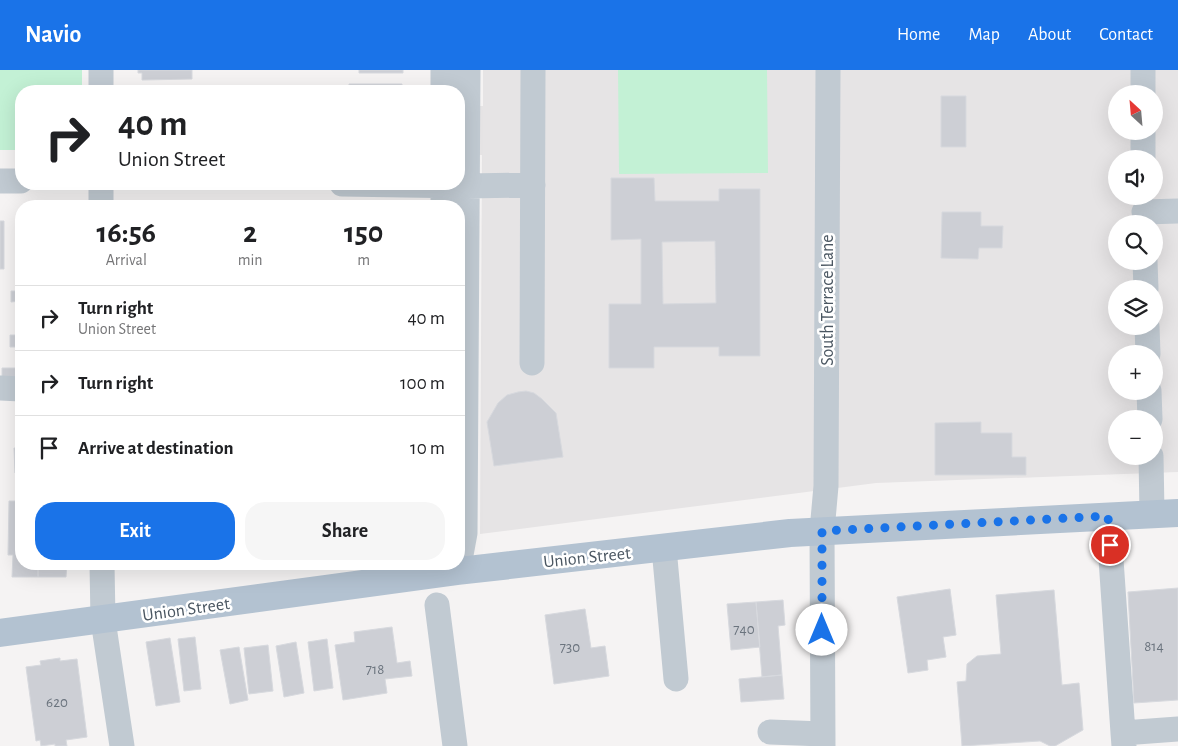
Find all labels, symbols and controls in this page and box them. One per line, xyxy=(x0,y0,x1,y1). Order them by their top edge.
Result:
text: Navio xyxy=(25,23,81,47)
text: Home xyxy=(897,26,940,44)
text: Map xyxy=(968,26,1000,44)
text: About xyxy=(1028,26,1071,44)
text: Contact xyxy=(1099,26,1153,44)
north arrow xyxy=(1108,85,1162,140)
map controls xyxy=(1108,85,1163,465)
icon: right xyxy=(35,105,100,170)
text: 40 m xyxy=(118,107,187,142)
text: Union Street xyxy=(118,148,225,170)
button: sound xyxy=(1108,150,1163,205)
button: search xyxy=(1108,215,1163,270)
text: 16:56 xyxy=(97,218,156,248)
text: 2 xyxy=(243,218,257,248)
text: 150 xyxy=(344,218,383,248)
street label: South Terrace Lane xyxy=(819,234,837,366)
text: Arrival xyxy=(106,252,147,268)
text: min xyxy=(238,252,263,268)
text: m xyxy=(357,252,370,268)
button: layers xyxy=(1108,280,1163,335)
text: Turn right xyxy=(78,299,153,318)
icon: right xyxy=(35,304,63,332)
text: 40 m xyxy=(407,309,445,328)
text: Union Street xyxy=(78,321,156,337)
button: + xyxy=(1108,345,1163,400)
icon: right xyxy=(35,369,63,397)
text: Turn right xyxy=(78,374,153,393)
text: 100 m xyxy=(400,374,445,393)
button: − xyxy=(1108,410,1163,465)
icon: arrive xyxy=(35,434,63,462)
text: Arrive at destination xyxy=(78,439,234,458)
text: 10 m xyxy=(410,439,445,458)
button: Exit xyxy=(35,502,235,560)
button: Share xyxy=(245,502,445,560)
pin xyxy=(1089,524,1131,566)
icon: arrive xyxy=(1096,531,1124,559)
street label: Union Street xyxy=(542,544,632,572)
street label: Union Street xyxy=(141,595,231,625)
position arrow xyxy=(795,603,847,655)
house number: 740 xyxy=(733,622,755,637)
house number: 814 xyxy=(1144,639,1164,654)
house number: 730 xyxy=(560,640,580,655)
house number: 718 xyxy=(366,662,384,677)
house number: 620 xyxy=(46,695,68,710)

